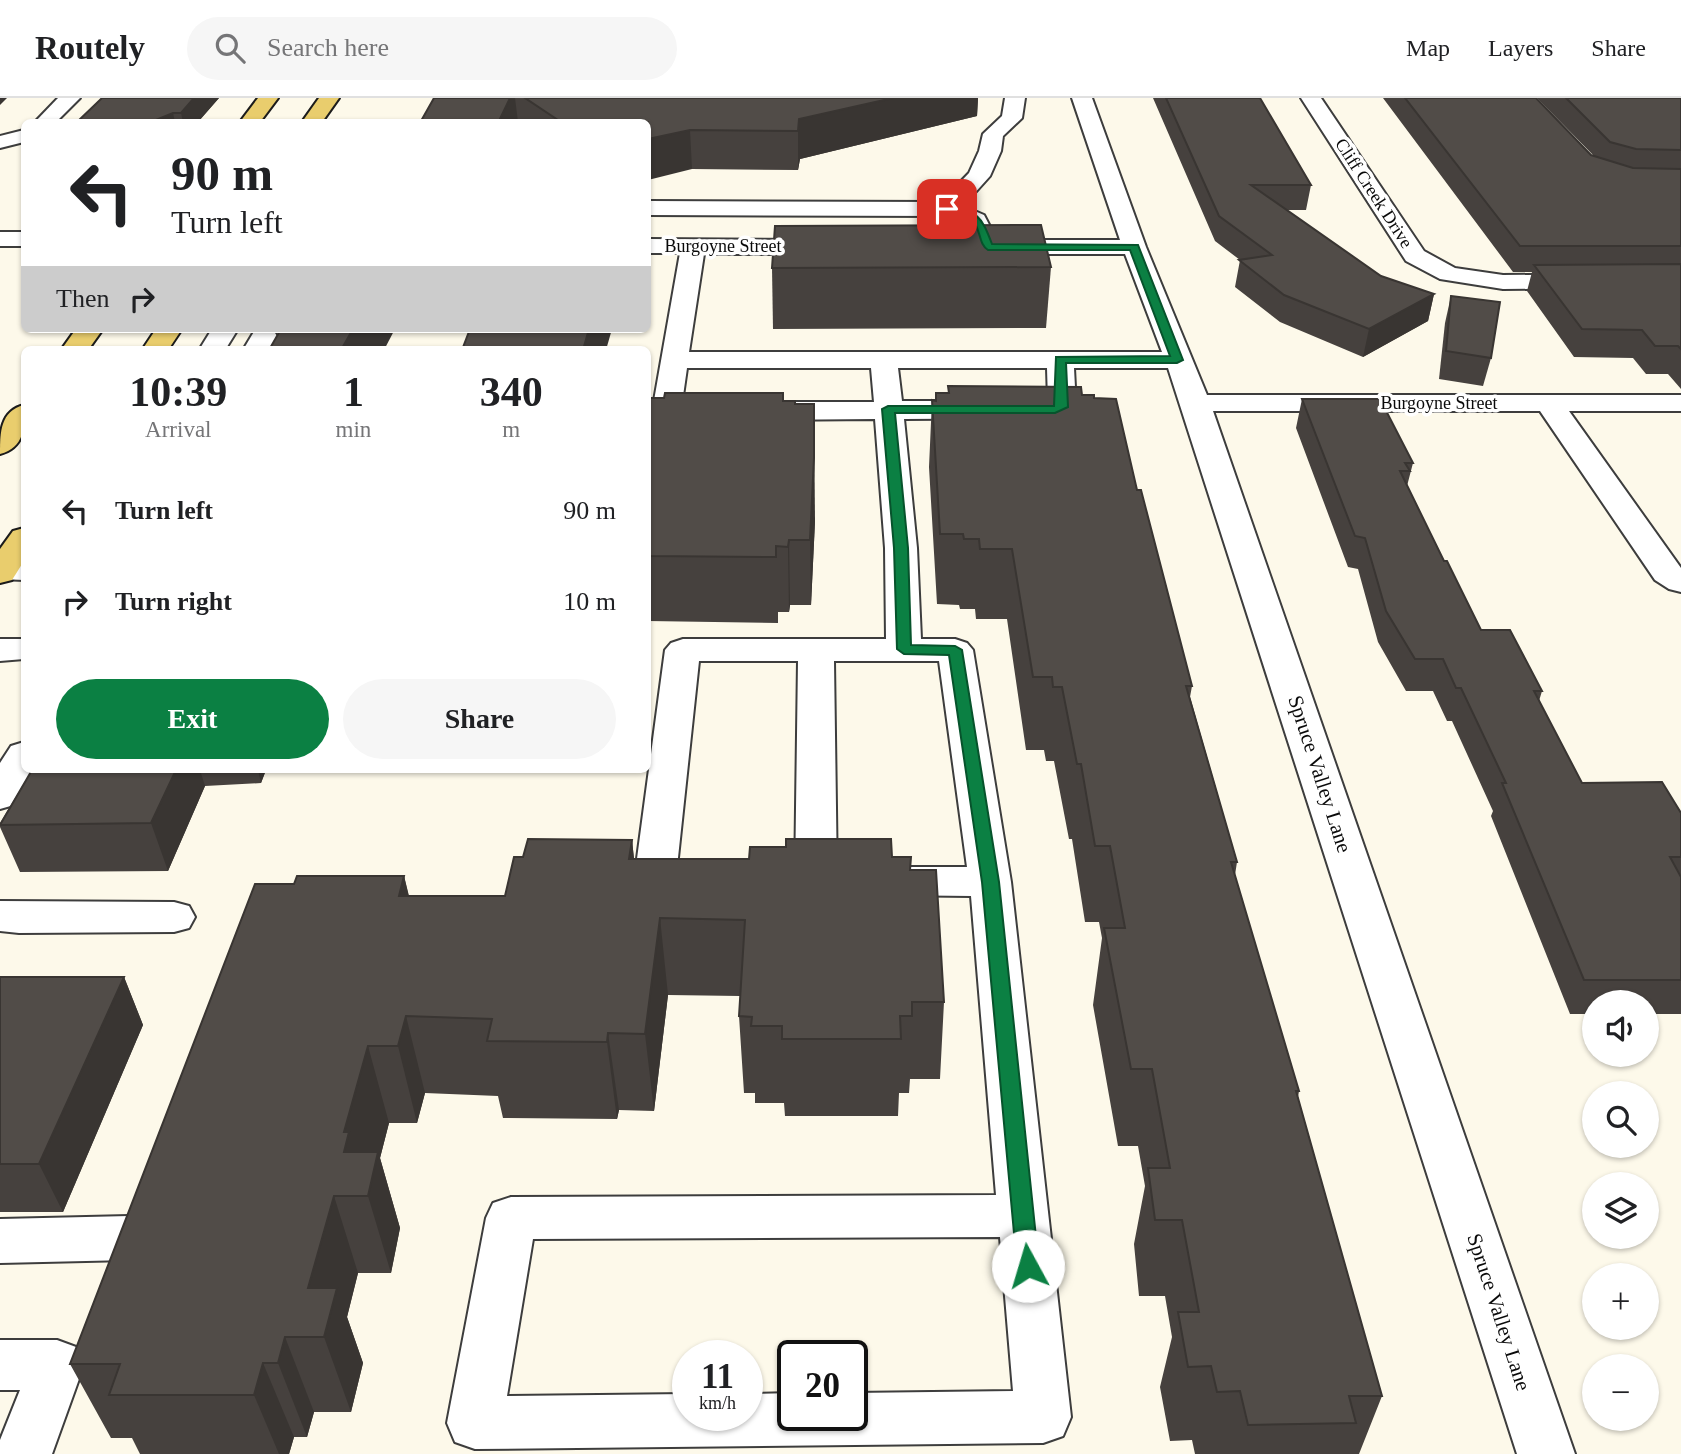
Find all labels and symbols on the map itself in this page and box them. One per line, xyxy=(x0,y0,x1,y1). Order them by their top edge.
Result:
street label: Cliff Creek Drive xyxy=(1331,134,1417,252)
pin xyxy=(917,179,977,239)
street label: Burgoyne Street xyxy=(664,236,782,256)
street label: Burgoyne Street xyxy=(1380,393,1498,413)
street label: Spruce Valley Lane xyxy=(1283,692,1357,856)
position arrow xyxy=(991,1229,1065,1303)
street label: Spruce Valley Lane xyxy=(1462,1230,1536,1394)
speed limit sign: 20 xyxy=(777,1340,868,1431)

